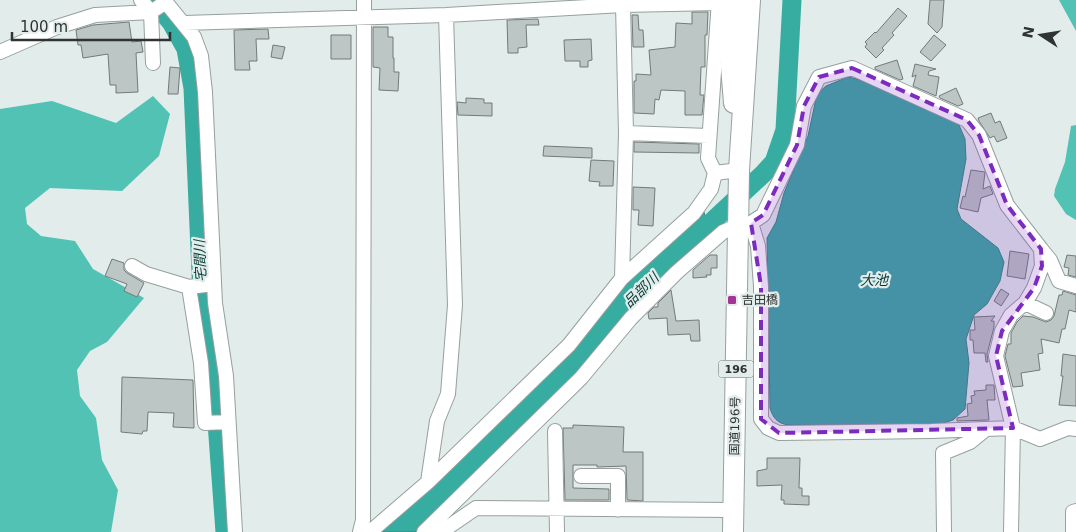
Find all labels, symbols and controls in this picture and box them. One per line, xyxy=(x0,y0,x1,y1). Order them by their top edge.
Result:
scale bar xyxy=(12,10,170,42)
north arrow xyxy=(1016,10,1066,60)
text: 100 m xyxy=(20,18,68,36)
text: N xyxy=(1019,25,1037,40)
water label: 宅間川 xyxy=(191,238,209,282)
water label: 品部川 xyxy=(620,268,663,310)
water label: 大池 xyxy=(860,272,890,288)
place label: 吉田橋 xyxy=(742,293,778,307)
marker: 吉田橋 xyxy=(726,294,738,306)
road number: 196 xyxy=(718,360,754,378)
street label: 国道196号 xyxy=(727,396,743,456)

